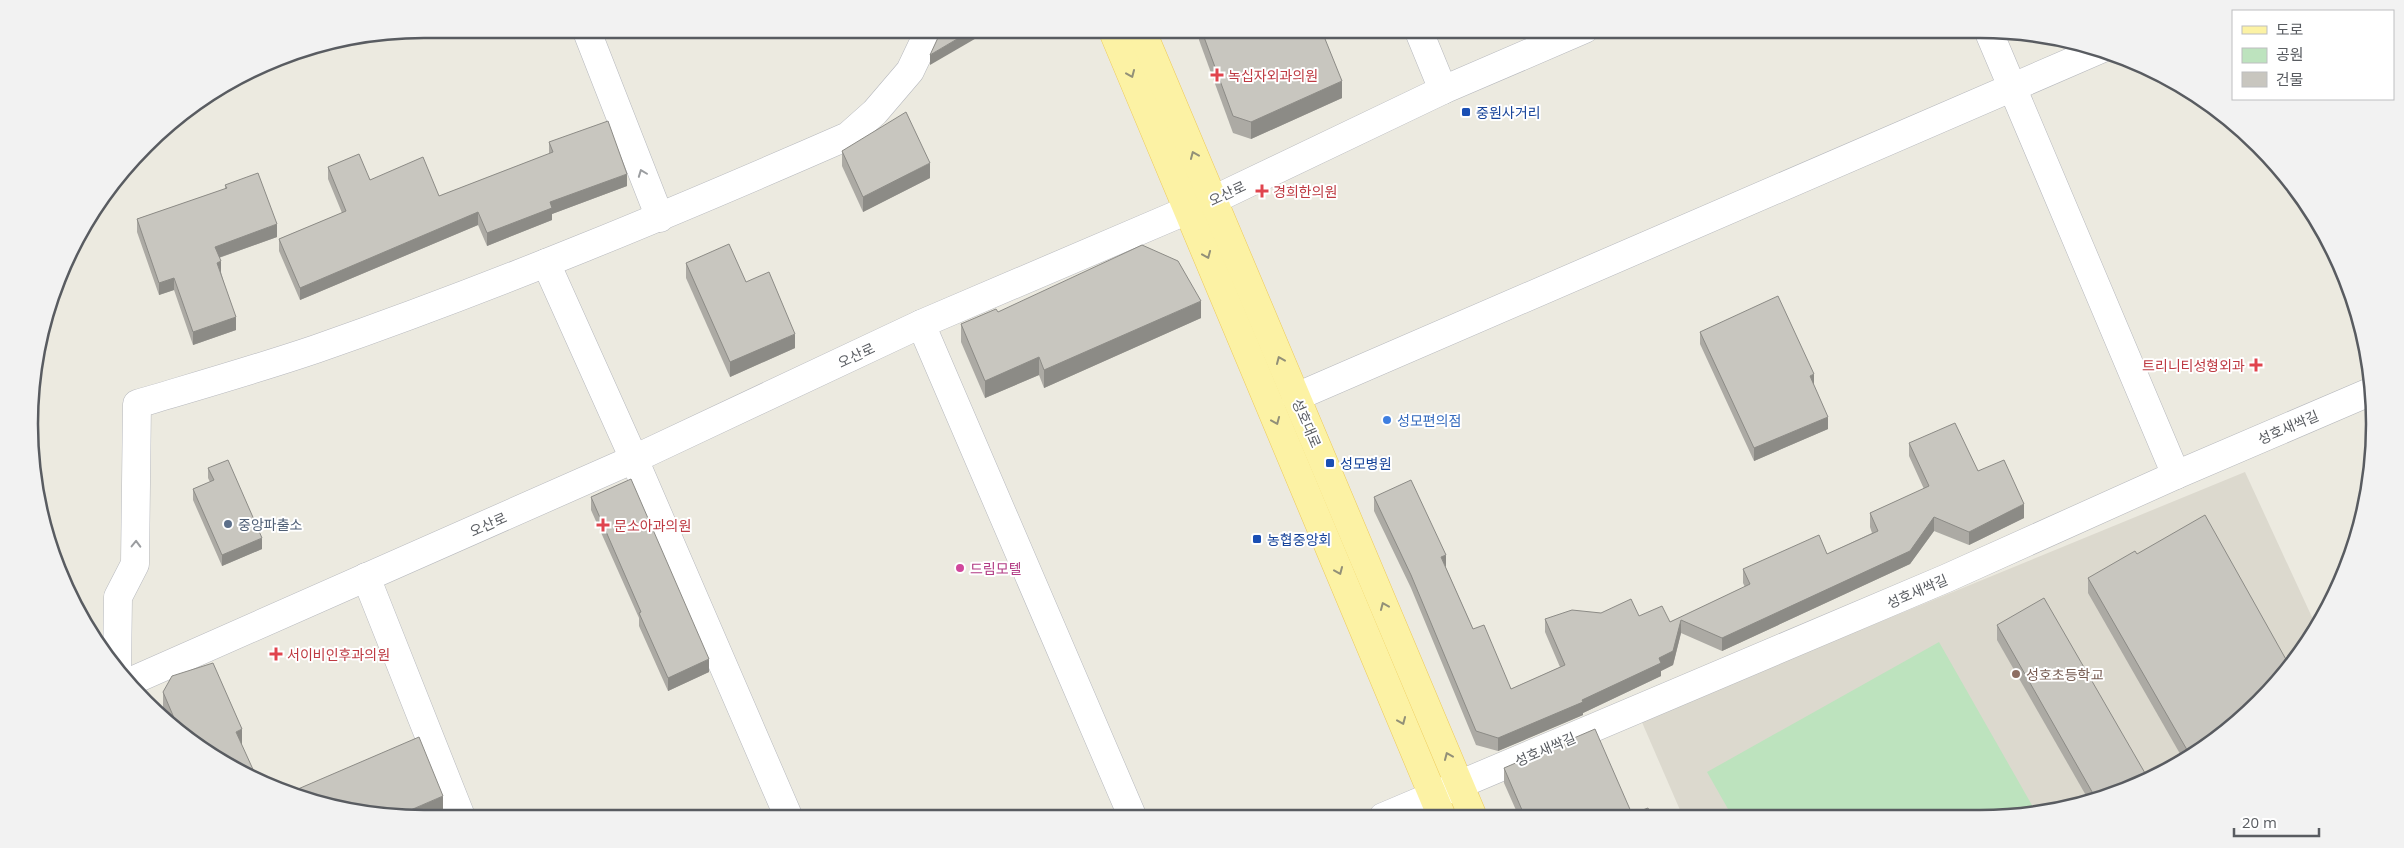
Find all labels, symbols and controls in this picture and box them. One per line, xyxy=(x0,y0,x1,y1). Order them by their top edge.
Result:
legend xyxy=(2232,10,2394,100)
text: 도로 xyxy=(2276,19,2304,39)
text: 공원 xyxy=(2276,44,2304,64)
place label: 녹십자외과의원 xyxy=(1228,66,1318,85)
marker: 녹십자외과의원 xyxy=(1210,68,1224,82)
one-way arrow xyxy=(1125,69,1135,78)
text: 건물 xyxy=(2276,69,2304,89)
place label: 중원사거리 xyxy=(1476,103,1540,122)
marker: 중원사거리 xyxy=(1460,106,1472,118)
one-way arrow xyxy=(1189,151,1200,160)
one-way arrow xyxy=(638,169,648,178)
street label: 오산로 xyxy=(1205,176,1249,210)
place label: 경희한의원 xyxy=(1273,182,1337,201)
marker: 경희한의원 xyxy=(1255,184,1269,198)
one-way arrow xyxy=(1201,250,1211,259)
street label: 오산로 xyxy=(834,338,878,372)
one-way arrow xyxy=(1276,356,1287,365)
place label: 트리니티성형외과 xyxy=(2142,356,2245,375)
marker: 트리니티성형외과 xyxy=(2249,358,2263,372)
street label: 성호대로 xyxy=(1288,396,1326,451)
street label: 성호새싹길 xyxy=(2255,406,2321,448)
place label: 성모편의점 xyxy=(1397,411,1461,430)
marker: 성모편의점 xyxy=(1381,414,1393,426)
one-way arrow xyxy=(1271,417,1281,425)
place label: 성모병원 xyxy=(1340,454,1392,473)
marker: 성모병원 xyxy=(1324,457,1336,469)
street label: 오산로 xyxy=(466,507,510,541)
place label: 중앙파출소 xyxy=(238,515,303,534)
place label: 문소아과의원 xyxy=(614,516,691,535)
marker: 중앙파출소 xyxy=(222,518,234,530)
marker: 문소아과의원 xyxy=(596,518,610,532)
place label: 농협중앙회 xyxy=(1267,530,1331,549)
marker: 농협중앙회 xyxy=(1251,533,1263,545)
one-way arrow xyxy=(131,540,141,548)
place label: 드림모텔 xyxy=(970,559,1022,578)
marker: 드림모텔 xyxy=(954,562,966,574)
one-way arrow xyxy=(1333,566,1344,575)
street label: 성호새싹길 xyxy=(1884,570,1950,612)
one-way arrow xyxy=(1380,602,1391,611)
place label: 서이비인후과의원 xyxy=(287,645,390,664)
marker: 서이비인후과의원 xyxy=(269,647,283,661)
place label: 성호초등학교 xyxy=(2026,665,2103,684)
marker: 성호초등학교 xyxy=(2010,668,2022,680)
one-way arrow xyxy=(1395,716,1406,725)
street label: 성호새싹길 xyxy=(1512,728,1578,770)
one-way arrow xyxy=(1443,752,1454,761)
scale bar xyxy=(2234,806,2319,838)
text: 20 m xyxy=(2242,812,2277,832)

